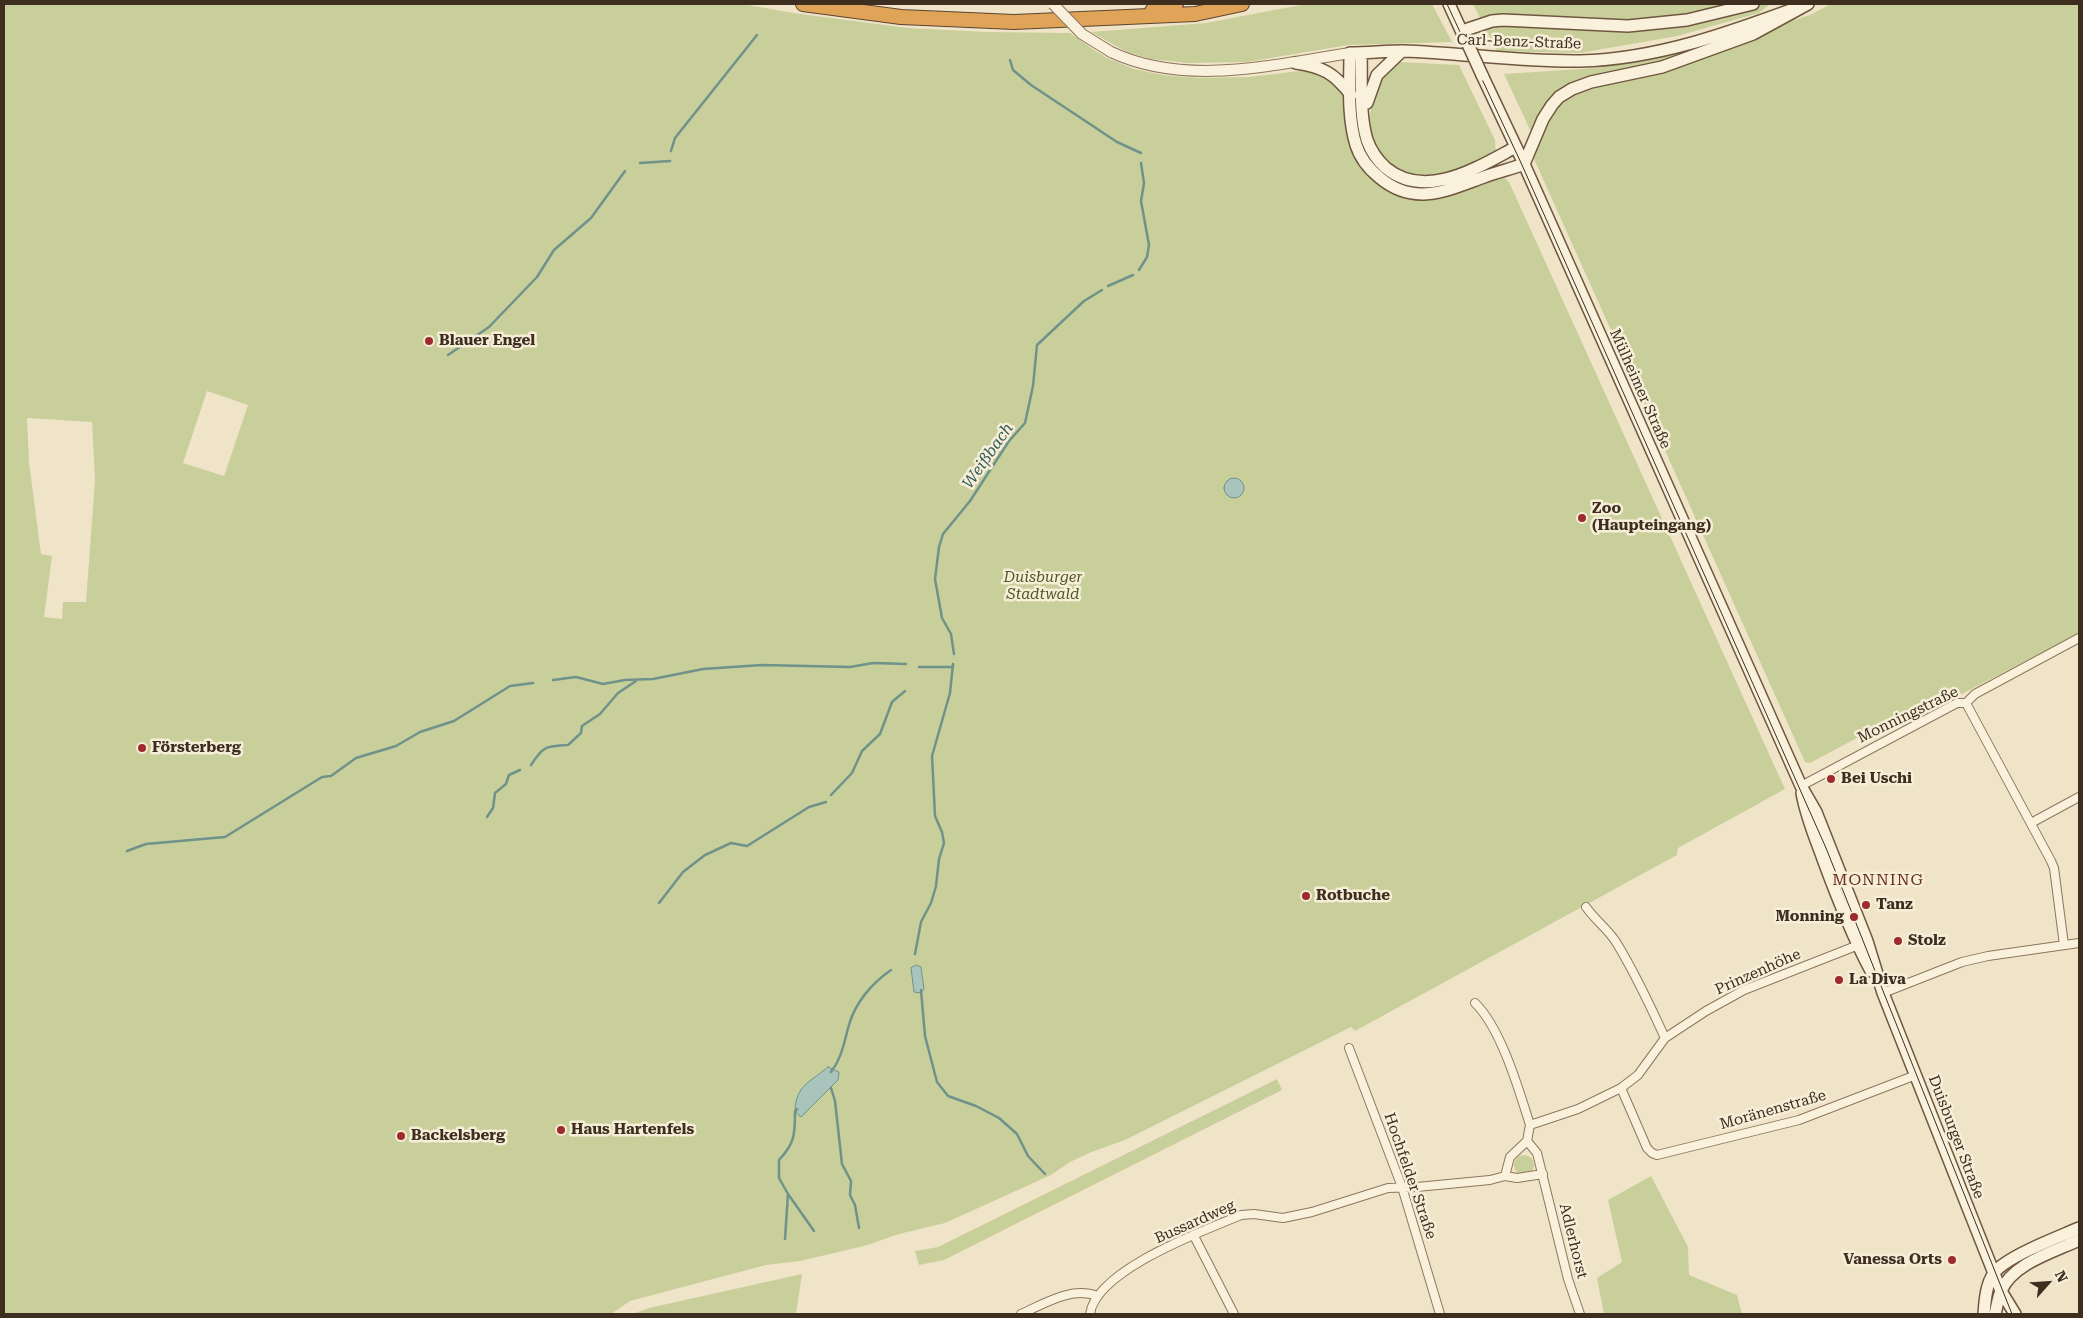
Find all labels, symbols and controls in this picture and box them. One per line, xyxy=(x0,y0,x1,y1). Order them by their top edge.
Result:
street label: Carl-Benz-Straße xyxy=(1456,31,1582,53)
street label: Mülheimer Straße xyxy=(1605,326,1675,452)
place label: Blauer Engel xyxy=(439,332,535,350)
marker: Blauer Engel xyxy=(423,335,435,347)
water label: Weißbach xyxy=(958,420,1018,492)
place label: Zoo (Haupteingang) xyxy=(1592,500,1711,535)
marker: Zoo (Haupteingang) xyxy=(1576,512,1588,524)
park label: Duisburger Stadtwald xyxy=(1003,569,1083,604)
street label: Monningstraße xyxy=(1855,683,1961,747)
place label: Försterberg xyxy=(152,739,241,757)
marker: Försterberg xyxy=(136,742,148,754)
place label: Bei Uschi xyxy=(1841,770,1912,788)
marker: Bei Uschi xyxy=(1825,773,1837,785)
district label: MONNING xyxy=(1831,870,1925,890)
place label: Rotbuche xyxy=(1316,887,1390,905)
marker: Rotbuche xyxy=(1300,890,1312,902)
place label: Tanz xyxy=(1876,896,1913,914)
marker: Tanz xyxy=(1860,899,1872,911)
place label: Monning xyxy=(1776,908,1844,926)
marker: Monning xyxy=(1848,911,1860,923)
place label: Stolz xyxy=(1908,932,1946,950)
marker: Stolz xyxy=(1892,935,1904,947)
street label: Prinzenhöhe xyxy=(1712,945,1804,999)
place label: La Diva xyxy=(1849,971,1906,989)
marker: La Diva xyxy=(1833,974,1845,986)
street label: Duisburger Straße xyxy=(1924,1073,1988,1201)
street label: Moränenstraße xyxy=(1718,1086,1828,1134)
street label: Hochfelder Straße xyxy=(1380,1110,1440,1242)
place label: Haus Hartenfels xyxy=(571,1121,694,1139)
marker: Haus Hartenfels xyxy=(555,1124,567,1136)
place label: Backelsberg xyxy=(411,1127,505,1145)
marker: Backelsberg xyxy=(395,1130,407,1142)
street label: Bussardweg xyxy=(1152,1196,1238,1248)
street label: Adlerhorst xyxy=(1555,1202,1591,1280)
place label: Vanessa Orts xyxy=(1843,1251,1942,1269)
marker: Vanessa Orts xyxy=(1946,1254,1958,1266)
north arrow xyxy=(2023,1258,2073,1308)
text: N xyxy=(2052,1268,2071,1285)

